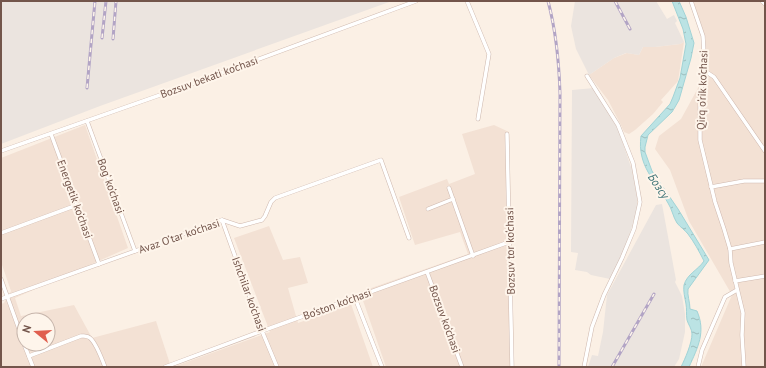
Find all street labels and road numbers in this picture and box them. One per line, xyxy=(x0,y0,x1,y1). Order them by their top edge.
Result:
street label: Qirq o‘rik ko‘chasi xyxy=(694,50,710,130)
street label: Bozsuv bekati ko‘chasi xyxy=(158,53,260,101)
street label: Bog‘ ko‘chasi xyxy=(95,156,127,216)
street label: Energetik ko‘chasi xyxy=(54,158,96,240)
street label: Bozsuv tor ko‘chasi xyxy=(502,207,518,295)
street label: Avaz O‘tar ko‘chasi xyxy=(137,216,221,256)
street label: Ishchilar ko‘chasi xyxy=(229,255,269,333)
street label: Bozsuv ko‘chasi xyxy=(426,283,464,355)
street label: Bo‘ston ko‘chasi xyxy=(301,285,373,323)

